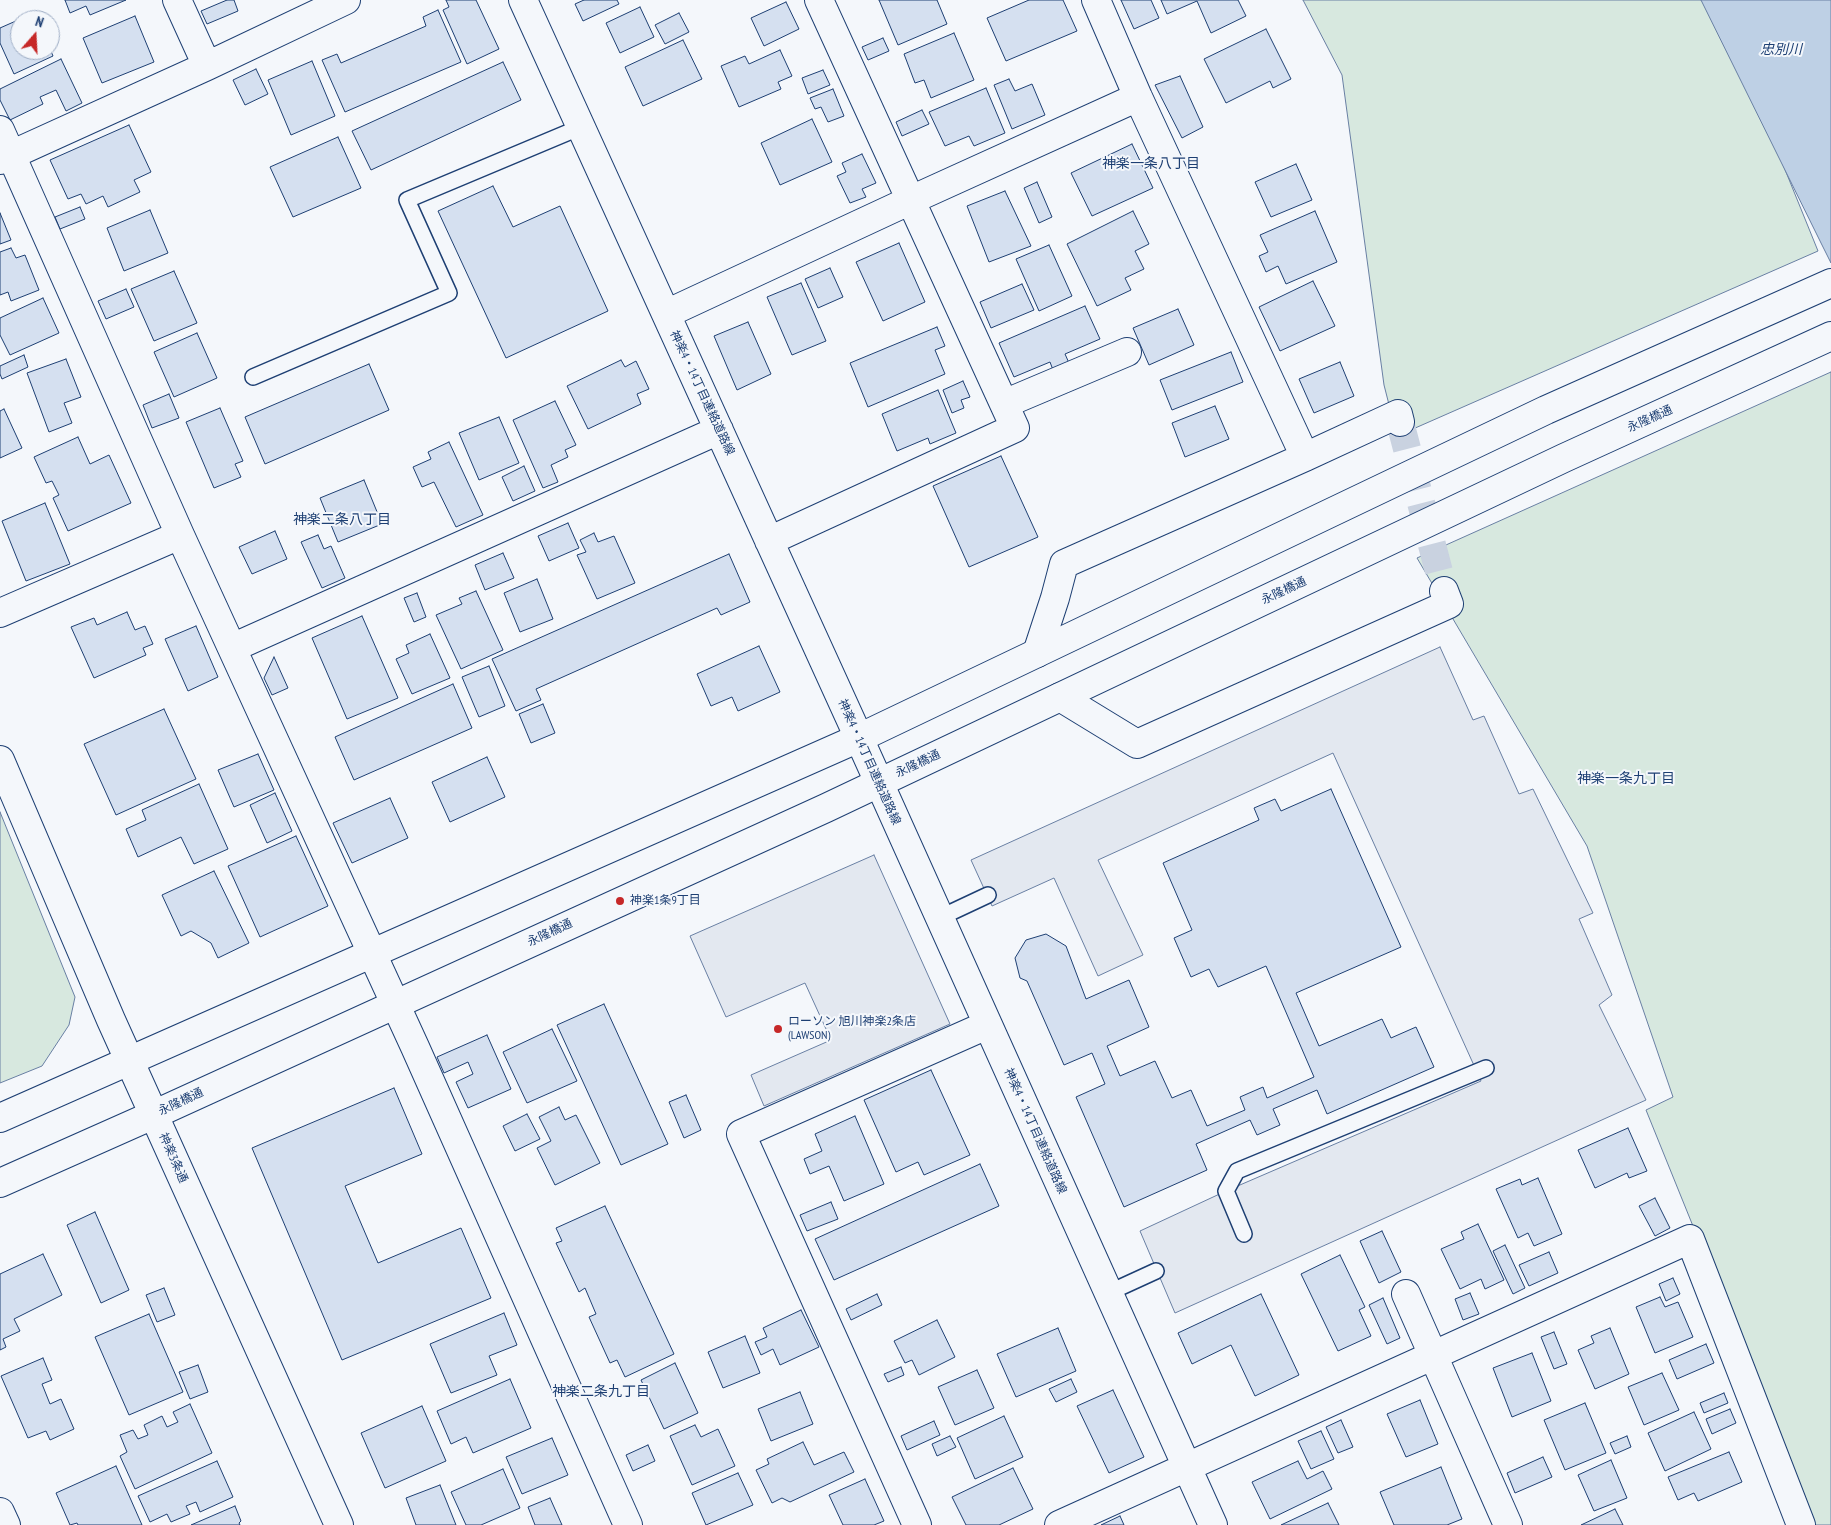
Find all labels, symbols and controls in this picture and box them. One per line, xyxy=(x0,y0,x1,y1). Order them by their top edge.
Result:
north arrow xyxy=(10,10,60,60)
text: N xyxy=(33,12,46,32)
water label: 忠別川 xyxy=(1760,42,1802,58)
district label: 神楽一条八丁目 xyxy=(1102,156,1200,172)
street label: 神楽4・14丁目連絡道路線 xyxy=(667,328,737,458)
street label: 永隆橋通 xyxy=(1625,403,1675,435)
district label: 神楽二条八丁目 xyxy=(293,512,391,528)
street label: 永隆橋通 xyxy=(1259,574,1309,608)
street label: 神楽4・14丁目連絡道路線 xyxy=(835,697,903,827)
street label: 永隆橋通 xyxy=(893,747,943,781)
district label: 神楽一条九丁目 xyxy=(1577,771,1675,787)
place label: 神楽1条9丁目 xyxy=(630,894,701,908)
marker: 神楽1条9丁目 xyxy=(614,895,626,907)
street label: 永隆橋通 xyxy=(525,916,575,950)
place label: ローソン 旭川神楽2条店 (LAWSON) xyxy=(788,1015,916,1043)
marker: ローソン 旭川神楽2条店 (LAWSON) xyxy=(772,1023,784,1035)
street label: 神楽4・14丁目連絡道路線 xyxy=(1001,1066,1069,1196)
street label: 永隆橋通 xyxy=(156,1085,206,1119)
street label: 神楽3条通 xyxy=(156,1131,190,1185)
district label: 神楽二条九丁目 xyxy=(552,1384,650,1400)

